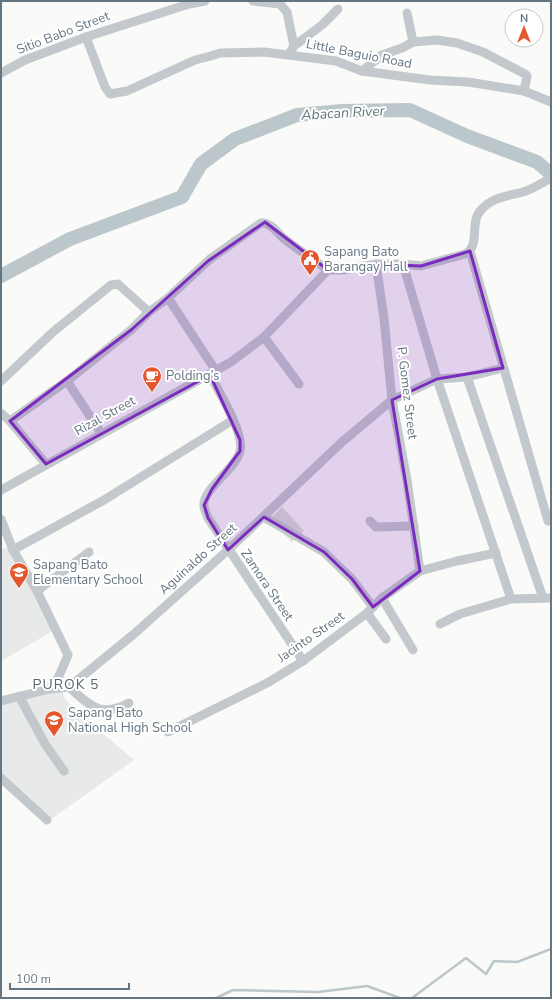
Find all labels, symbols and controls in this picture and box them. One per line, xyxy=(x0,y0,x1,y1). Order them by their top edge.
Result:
street label: Sitio Babo Street xyxy=(14,7,113,59)
north arrow xyxy=(504,8,544,48)
text: N xyxy=(520,11,528,26)
street label: Little Baguio Road xyxy=(305,35,413,73)
water label: Abacan River xyxy=(300,101,386,125)
place label: Sapang Bato Barangay Hall xyxy=(324,243,408,276)
public building icon: Sapang Bato Barangay Hall xyxy=(299,248,321,276)
street label: P. Gomez Street xyxy=(392,346,422,441)
cafe icon: Polding’s xyxy=(141,365,163,393)
place label: Polding’s xyxy=(166,367,219,385)
street label: Rizal Street xyxy=(71,392,139,440)
street label: Aguinaldo Street xyxy=(155,519,241,599)
street label: Zamora Street xyxy=(236,546,298,625)
place label: Sapang Bato Elementary School xyxy=(33,556,143,589)
school or university icon: Sapang Bato Elementary School xyxy=(8,561,30,589)
street label: Jacinto Street xyxy=(273,607,348,667)
district label: PUROK 5 xyxy=(33,675,99,694)
place label: Sapang Bato National High School xyxy=(68,704,192,737)
school or university icon: Sapang Bato National High School xyxy=(43,709,65,737)
scale bar xyxy=(10,965,129,991)
text: 100 m xyxy=(16,971,51,987)

